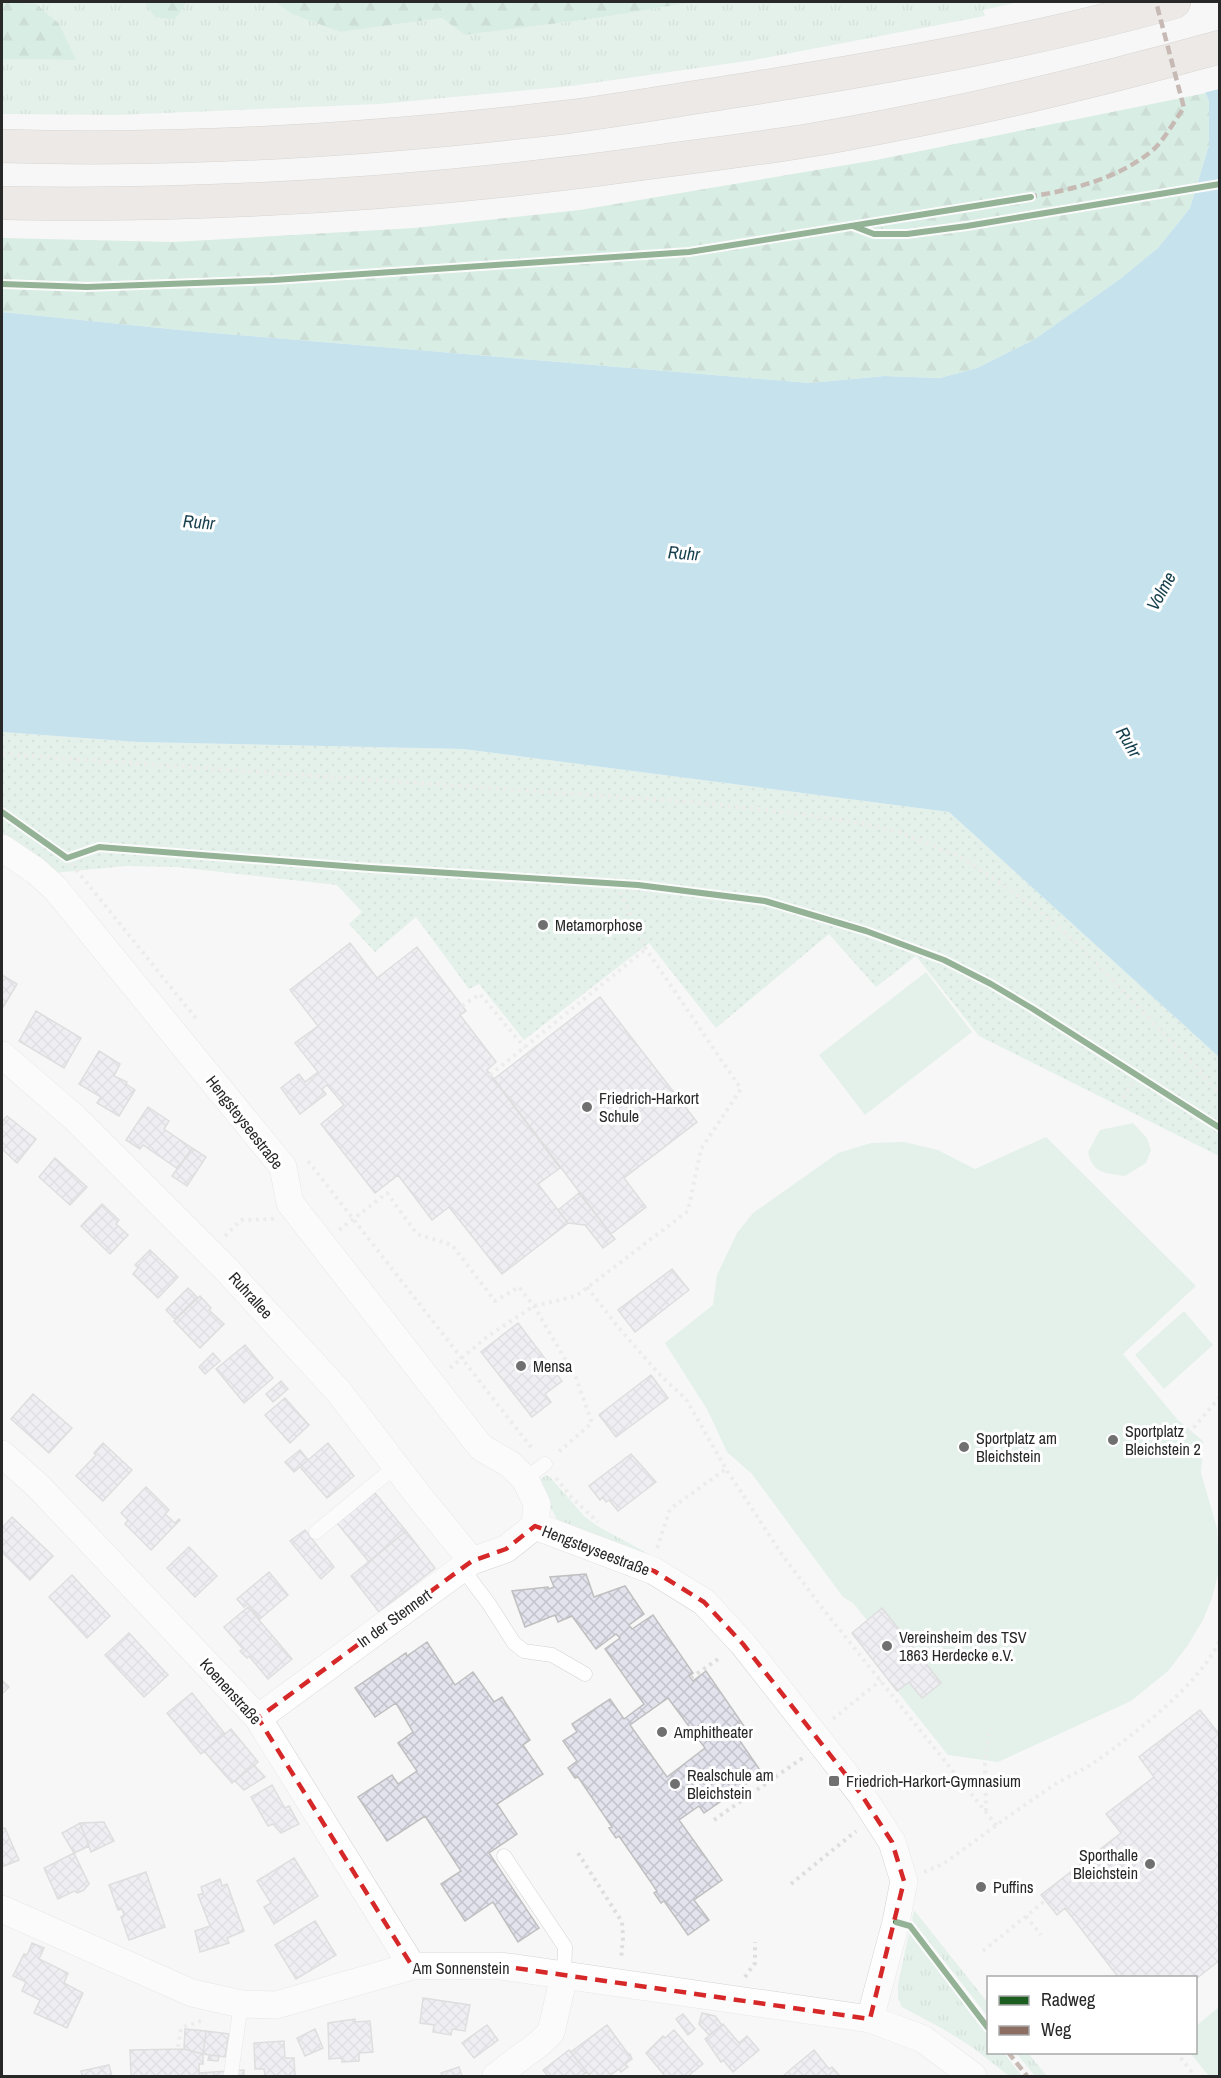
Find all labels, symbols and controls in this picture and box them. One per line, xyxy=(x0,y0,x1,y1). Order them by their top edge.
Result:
water label: Ruhr xyxy=(182,508,217,536)
water label: Ruhr xyxy=(667,539,702,567)
water label: Volme xyxy=(1140,567,1182,615)
water label: Ruhr xyxy=(1110,722,1148,763)
place label: Metamorphose xyxy=(555,914,643,936)
marker: Metamorphose xyxy=(536,918,550,932)
street label: Hengsteyseestraße xyxy=(201,1070,289,1174)
place label: Friedrich-Harkort Schule xyxy=(599,1087,699,1127)
marker: Friedrich-Harkort Schule xyxy=(580,1100,594,1114)
street label: Ruhrallee xyxy=(224,1267,278,1323)
place label: Mensa xyxy=(533,1355,573,1377)
marker: Mensa xyxy=(514,1359,528,1373)
place label: Sportplatz Bleichstein 2 xyxy=(1125,1420,1201,1460)
place label: Sportplatz am Bleichstein xyxy=(976,1427,1057,1467)
marker: Sportplatz Bleichstein 2 xyxy=(1106,1433,1120,1447)
marker: Sportplatz am Bleichstein xyxy=(957,1440,971,1454)
street label: Hengsteyseestraße xyxy=(539,1519,653,1581)
street label: In der Stennert xyxy=(352,1583,436,1652)
place label: Vereinsheim des TSV 1863 Herdecke e.V. xyxy=(899,1626,1027,1666)
marker: Vereinsheim des TSV 1863 Herdecke e.V. xyxy=(880,1639,894,1653)
street label: Koenenstraße xyxy=(195,1653,267,1729)
place label: Amphitheater xyxy=(673,1721,753,1743)
marker: Amphitheater xyxy=(655,1725,669,1739)
place label: Realschule am Bleichstein xyxy=(687,1764,774,1804)
place label: Friedrich-Harkort-Gymnasium xyxy=(846,1770,1021,1792)
marker: Friedrich-Harkort-Gymnasium xyxy=(827,1774,841,1788)
marker: Realschule am Bleichstein xyxy=(668,1777,682,1791)
place label: Sporthalle Bleichstein xyxy=(1073,1844,1138,1884)
marker: Sporthalle Bleichstein xyxy=(1143,1857,1157,1871)
place label: Puffins xyxy=(993,1876,1034,1898)
marker: Puffins xyxy=(974,1880,988,1894)
street label: Am Sonnenstein xyxy=(411,1957,510,1979)
legend xyxy=(987,1976,1197,2054)
text: Radweg xyxy=(1041,1987,1096,2012)
text: Weg xyxy=(1041,2017,1072,2042)

